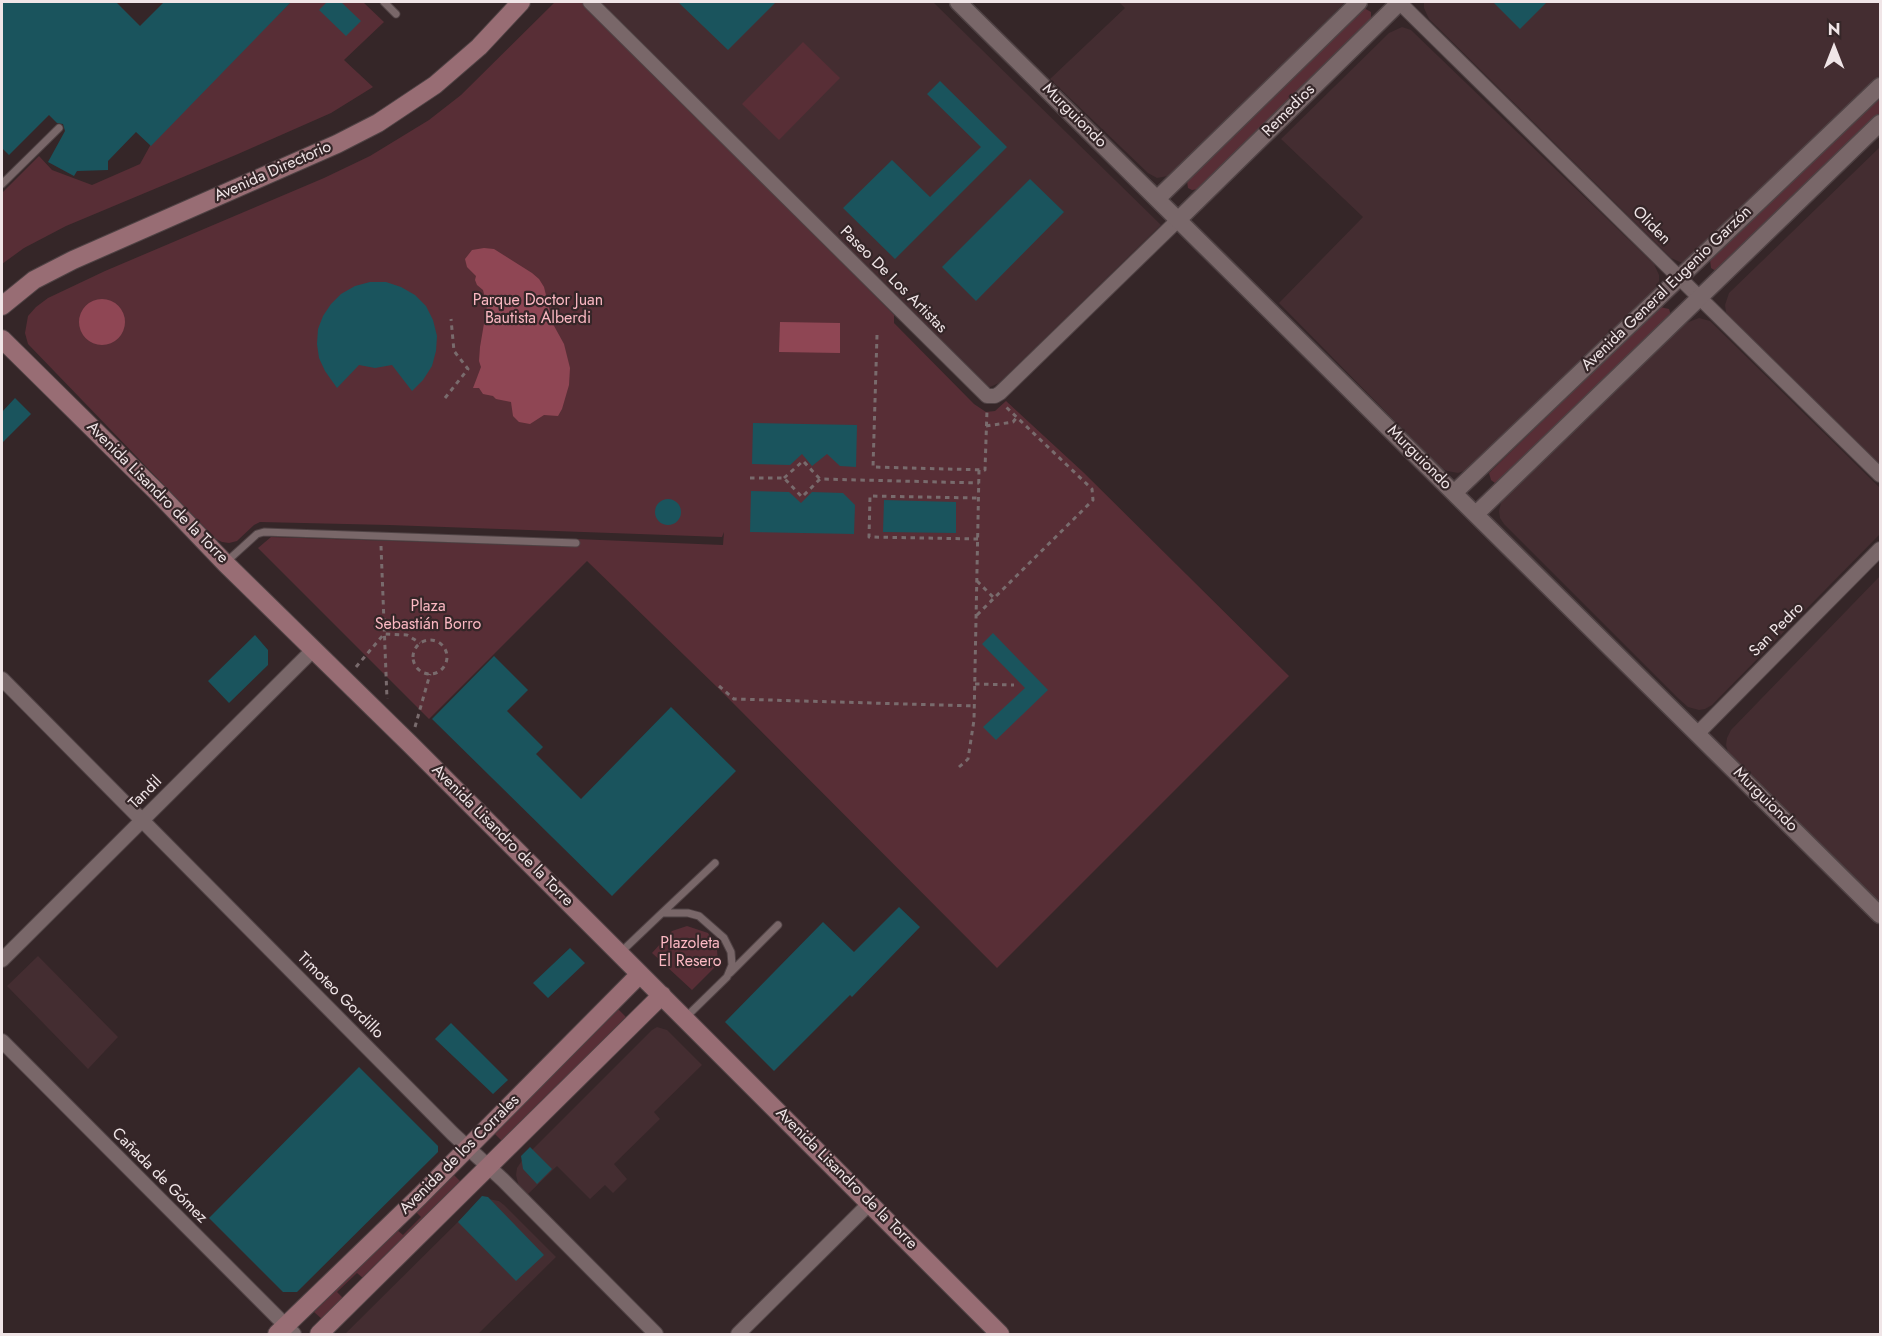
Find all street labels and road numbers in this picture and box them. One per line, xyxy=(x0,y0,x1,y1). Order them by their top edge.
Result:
street label: Murguiondo xyxy=(1038,80,1110,152)
street label: Remedios xyxy=(1259,81,1319,141)
street label: Avenida Directorio xyxy=(211,138,335,206)
street label: Avenida General Eugenio Garzón xyxy=(1578,203,1756,375)
street label: Oliden xyxy=(1628,203,1674,249)
street label: Paseo De Los Artistas xyxy=(835,222,951,338)
street label: Avenida Lisandro de la Torre xyxy=(82,418,232,568)
street label: Murguiondo xyxy=(1383,422,1455,494)
street label: San Pedro xyxy=(1746,599,1808,661)
street label: Avenida Lisandro de la Torre xyxy=(427,761,577,911)
street label: Murguiondo xyxy=(1729,764,1801,836)
street label: Tandil xyxy=(125,772,167,814)
street label: Timoteo Gordillo xyxy=(293,949,387,1043)
street label: Avenida de los Corrales xyxy=(396,1091,524,1219)
street label: Avenida Lisandro de la Torre xyxy=(771,1104,921,1254)
street label: Cañada de Gómez xyxy=(107,1124,211,1228)

